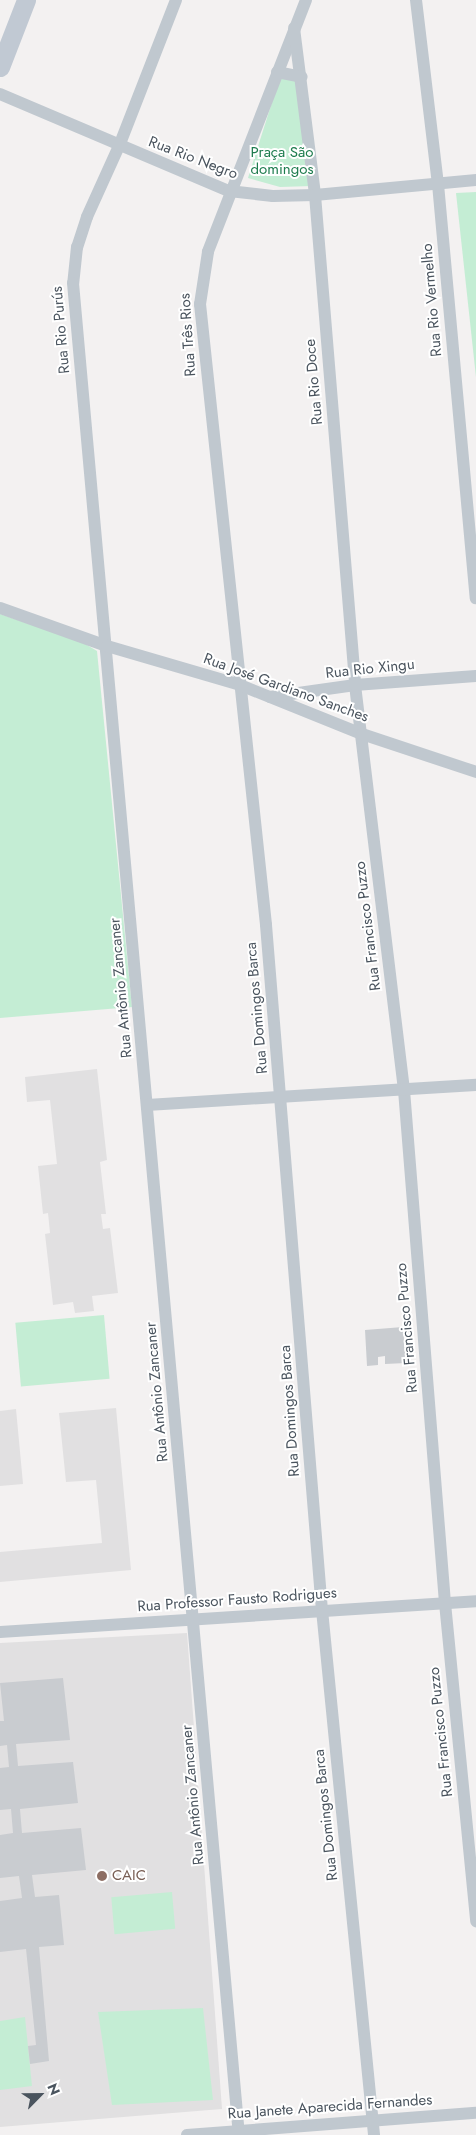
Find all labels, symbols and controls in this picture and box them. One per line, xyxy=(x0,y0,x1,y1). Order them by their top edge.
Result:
street label: Rua Rio Negro xyxy=(146,133,240,183)
park label: Praça São domingos xyxy=(251,143,313,178)
street label: Rua Rio Vermelho xyxy=(418,243,446,357)
street label: Rua Rio Purús xyxy=(48,285,74,375)
street label: Rua Três Rios xyxy=(176,293,200,377)
street label: Rua Rio Doce xyxy=(301,338,327,426)
street label: Rua José Gardiano Sanches xyxy=(201,650,371,726)
street label: Rua Rio Xingu xyxy=(325,655,415,683)
street label: Rua Francisco Puzzo xyxy=(351,860,385,992)
street label: Rua Antônio Zancaner xyxy=(106,917,136,1059)
street label: Rua Domingos Barca xyxy=(242,941,272,1075)
street label: Rua Francisco Puzzo xyxy=(392,1262,422,1394)
street label: Rua Antônio Zancaner xyxy=(142,1321,172,1463)
street label: Rua Domingos Barca xyxy=(276,1345,304,1477)
street label: Rua Professor Fausto Rodrigues xyxy=(137,1584,337,1616)
street label: Rua Francisco Puzzo xyxy=(425,1666,457,1798)
street label: Rua Antônio Zancaner xyxy=(178,1724,208,1866)
street label: Rua Domingos Barca xyxy=(310,1748,342,1882)
place label: CAIC xyxy=(112,1867,146,1885)
marker: CAIC xyxy=(96,1870,108,1882)
north arrow xyxy=(15,2070,65,2120)
text: N xyxy=(42,2080,65,2098)
street label: Rua Janete Aparecida Fernandes xyxy=(227,2091,433,2123)

